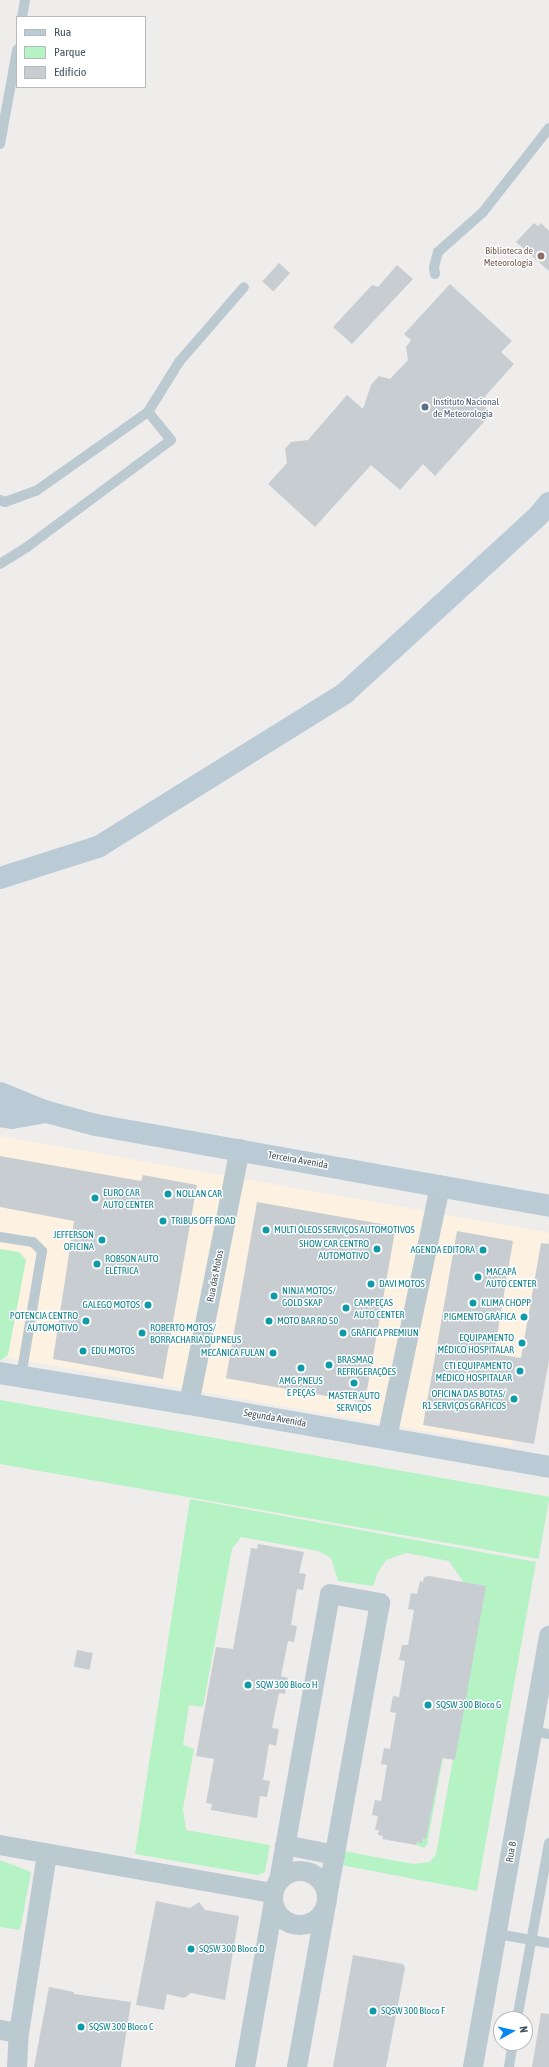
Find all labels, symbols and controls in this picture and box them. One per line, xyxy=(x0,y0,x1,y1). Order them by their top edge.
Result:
legend xyxy=(16,16,146,88)
text: Rua xyxy=(54,25,71,39)
text: Parque xyxy=(54,45,86,59)
text: Edifício xyxy=(54,65,86,79)
place label: Biblioteca de Meteorologia xyxy=(484,244,533,268)
marker: Biblioteca de Meteorologia xyxy=(536,251,546,261)
place label: Instituto Nacional de Meteorologia xyxy=(433,395,499,418)
marker: Instituto Nacional de Meteorologia xyxy=(420,402,430,412)
street label: Terceira Avenida xyxy=(267,1149,329,1171)
place label: EURO CAR AUTO CENTER xyxy=(103,1186,154,1210)
place label: NOLLAN CAR xyxy=(176,1188,222,1200)
marker: NOLLAN CAR xyxy=(163,1189,173,1199)
marker: EURO CAR AUTO CENTER xyxy=(90,1193,100,1203)
place label: TRIBUS OFF ROAD xyxy=(171,1215,236,1227)
marker: TRIBUS OFF ROAD xyxy=(158,1216,168,1226)
place label: MULTI ÓLEOS SERVIÇOS AUTOMOTIVOS xyxy=(274,1224,415,1236)
marker: MULTI ÓLEOS SERVIÇOS AUTOMOTIVOS xyxy=(261,1225,271,1235)
place label: JEFFERSON OFICINA xyxy=(53,1228,94,1252)
marker: JEFFERSON OFICINA xyxy=(97,1235,107,1245)
place label: SHOW CAR CENTRO AUTOMOTIVO xyxy=(299,1237,369,1260)
marker: SHOW CAR CENTRO AUTOMOTIVO xyxy=(372,1244,382,1254)
place label: AGENDA EDITORA xyxy=(410,1244,475,1256)
marker: AGENDA EDITORA xyxy=(478,1245,488,1255)
street label: Rua das Motos xyxy=(204,1249,226,1303)
place label: ROBSON AUTO ELÉTRICA xyxy=(105,1252,159,1276)
marker: ROBSON AUTO ELÉTRICA xyxy=(92,1259,102,1269)
place label: MACAPÁ AUTO CENTER xyxy=(486,1265,537,1288)
marker: MACAPÁ AUTO CENTER xyxy=(473,1272,483,1282)
place label: DAVI MOTOS xyxy=(379,1278,425,1290)
marker: DAVI MOTOS xyxy=(366,1279,376,1289)
place label: NINJA MOTOS/ GOLD SKAP xyxy=(282,1284,336,1308)
marker: NINJA MOTOS/ GOLD SKAP xyxy=(269,1291,279,1301)
place label: CAMPEÇAS AUTO CENTER xyxy=(354,1296,405,1320)
place label: KLIMA CHOPP xyxy=(481,1297,531,1309)
marker: KLIMA CHOPP xyxy=(468,1298,478,1308)
place label: GALEGO MOTOS xyxy=(83,1299,140,1311)
marker: GALEGO MOTOS xyxy=(143,1300,153,1310)
marker: CAMPEÇAS AUTO CENTER xyxy=(341,1303,351,1313)
place label: POTENCIA CENTRO AUTOMOTIVO xyxy=(10,1309,78,1332)
place label: PIGMENTO GRÁFICA xyxy=(444,1311,516,1323)
marker: PIGMENTO GRÁFICA xyxy=(519,1312,529,1322)
place label: MOTO BAR RD 50 xyxy=(277,1315,338,1327)
marker: POTENCIA CENTRO AUTOMOTIVO xyxy=(81,1316,91,1326)
marker: MOTO BAR RD 50 xyxy=(264,1316,274,1326)
place label: ROBERTO MOTOS/ BORRACHARIA DUPNEUS xyxy=(150,1321,241,1344)
place label: GRÁFICA PREMIUN xyxy=(351,1327,419,1339)
marker: ROBERTO MOTOS/ BORRACHARIA DUPNEUS xyxy=(137,1328,147,1338)
marker: GRÁFICA PREMIUN xyxy=(338,1328,348,1338)
place label: EQUIPAMENTO MÉDICO HOSPITALAR xyxy=(437,1331,514,1354)
marker: EQUIPAMENTO MÉDICO HOSPITALAR xyxy=(517,1338,527,1348)
place label: EDU MOTOS xyxy=(91,1345,135,1357)
marker: EDU MOTOS xyxy=(78,1346,88,1356)
place label: MECÂNICA FULAN xyxy=(201,1347,265,1359)
marker: MECÂNICA FULAN xyxy=(268,1348,278,1358)
place label: BRASMAQ REFRIGERAÇÕES xyxy=(337,1353,396,1376)
place label: CTI EQUIPAMENTO MÉDICO HOSPITALAR xyxy=(435,1359,512,1382)
marker: BRASMAQ REFRIGERAÇÕES xyxy=(324,1360,334,1370)
marker: AMG PNEUS E PEÇAS xyxy=(296,1363,306,1373)
marker: CTI EQUIPAMENTO MÉDICO HOSPITALAR xyxy=(515,1366,525,1376)
place label: AMG PNEUS E PEÇAS xyxy=(279,1374,323,1398)
marker: MASTER AUTO SERVIÇOS xyxy=(349,1378,359,1388)
place label: OFICINA DAS BOTAS/ R1 SERVIÇOS GRÁFICOS xyxy=(422,1387,506,1410)
place label: MASTER AUTO SERVIÇOS xyxy=(328,1389,380,1412)
marker: OFICINA DAS BOTAS/ R1 SERVIÇOS GRÁFICOS xyxy=(509,1394,519,1404)
street label: Segunda Avenida xyxy=(243,1407,307,1429)
place label: SQW 300 Bloco H xyxy=(256,1679,318,1691)
marker: SQW 300 Bloco H xyxy=(243,1680,253,1690)
place label: SQSW 300 Bloco G xyxy=(436,1699,501,1711)
marker: SQSW 300 Bloco G xyxy=(423,1700,433,1710)
street label: Rua B xyxy=(503,1841,519,1863)
place label: SQSW 300 Bloco D xyxy=(199,1943,265,1955)
marker: SQSW 300 Bloco D xyxy=(186,1944,196,1954)
place label: SQSW 300 Bloco F xyxy=(381,2005,445,2017)
marker: SQSW 300 Bloco F xyxy=(368,2006,378,2016)
north arrow xyxy=(493,2011,533,2051)
place label: SQSW 300 Bloco C xyxy=(89,2021,154,2033)
marker: SQSW 300 Bloco C xyxy=(76,2022,86,2032)
text: N xyxy=(517,2025,530,2034)

